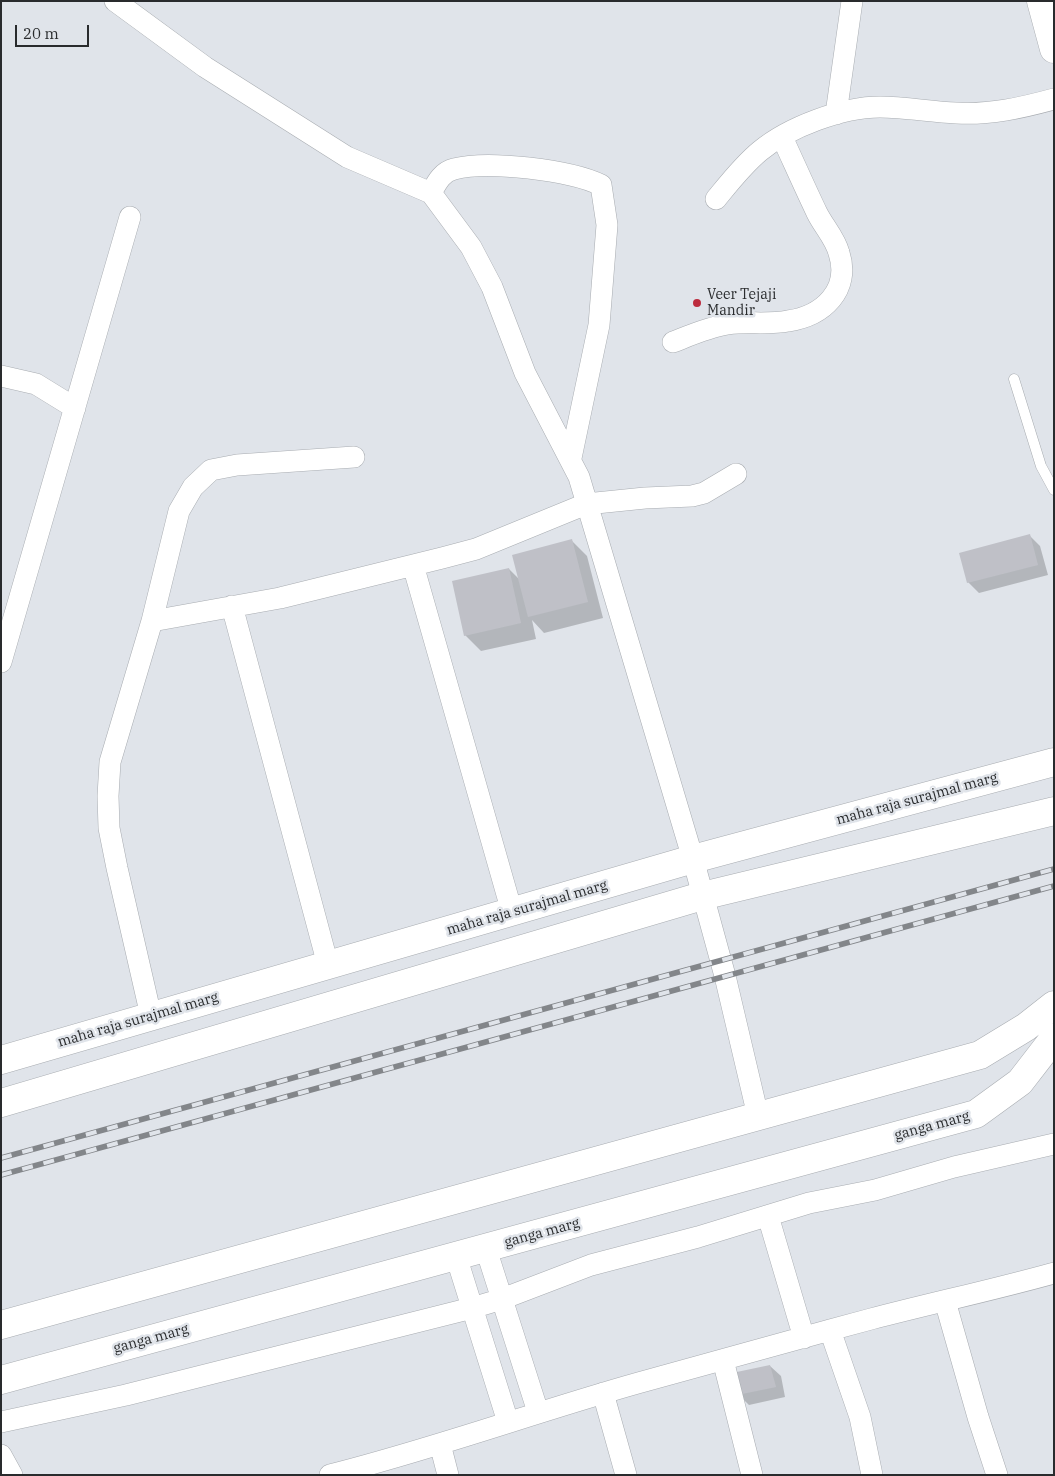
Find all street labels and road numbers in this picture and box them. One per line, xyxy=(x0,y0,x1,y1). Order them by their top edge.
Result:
street label: maha raja surajmal marg xyxy=(834,769,1000,829)
street label: maha raja surajmal marg xyxy=(445,877,609,939)
street label: maha raja surajmal marg xyxy=(56,989,220,1051)
street label: ganga marg xyxy=(892,1108,972,1144)
street label: ganga marg xyxy=(502,1215,582,1251)
street label: ganga marg xyxy=(111,1321,191,1357)

